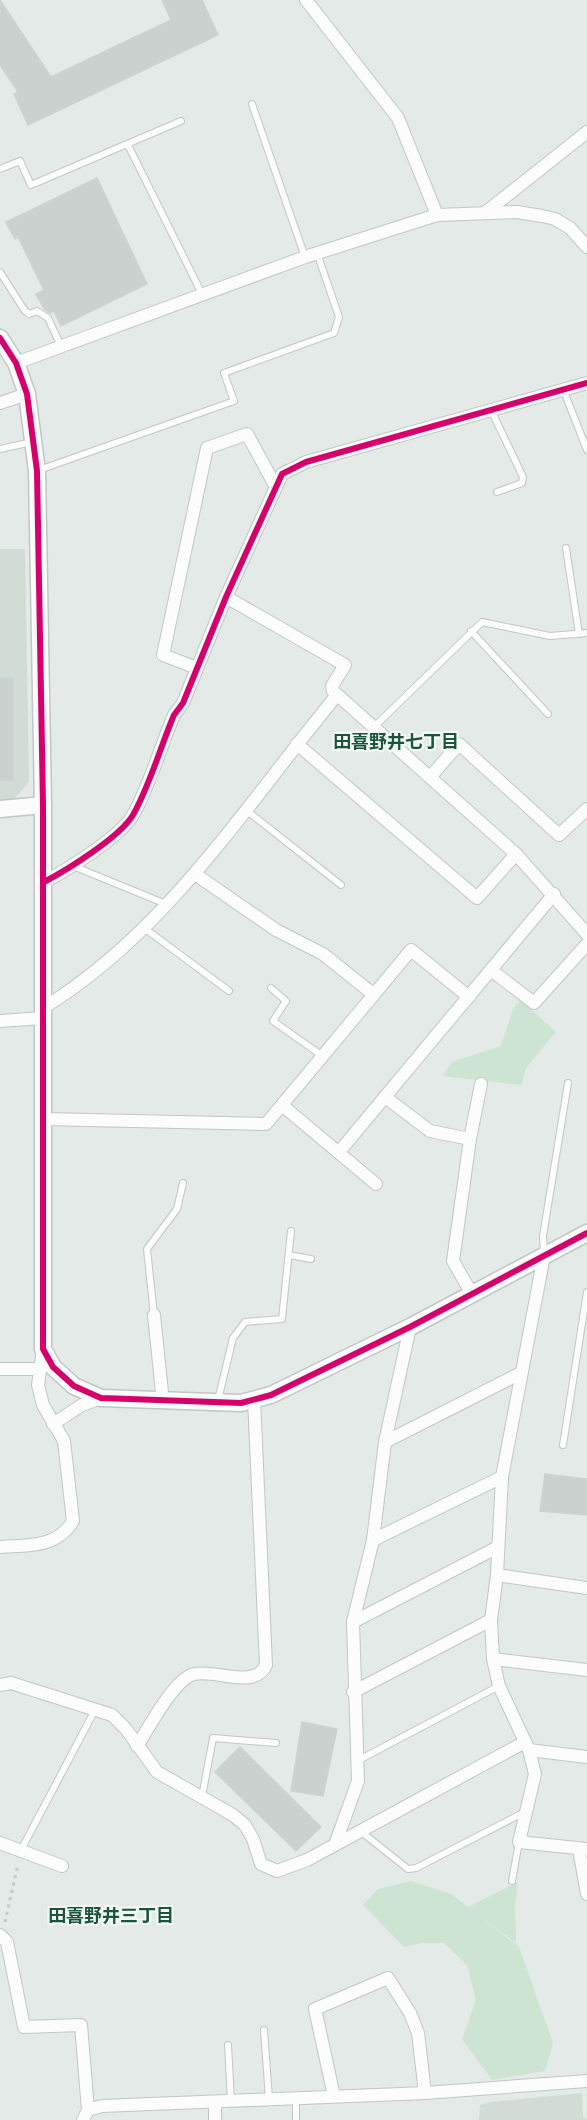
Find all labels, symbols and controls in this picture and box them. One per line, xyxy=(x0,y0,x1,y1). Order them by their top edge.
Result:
district label: 田喜野井七丁目 xyxy=(333,731,459,752)
district label: 田喜野井三丁目 xyxy=(48,1905,174,1926)

